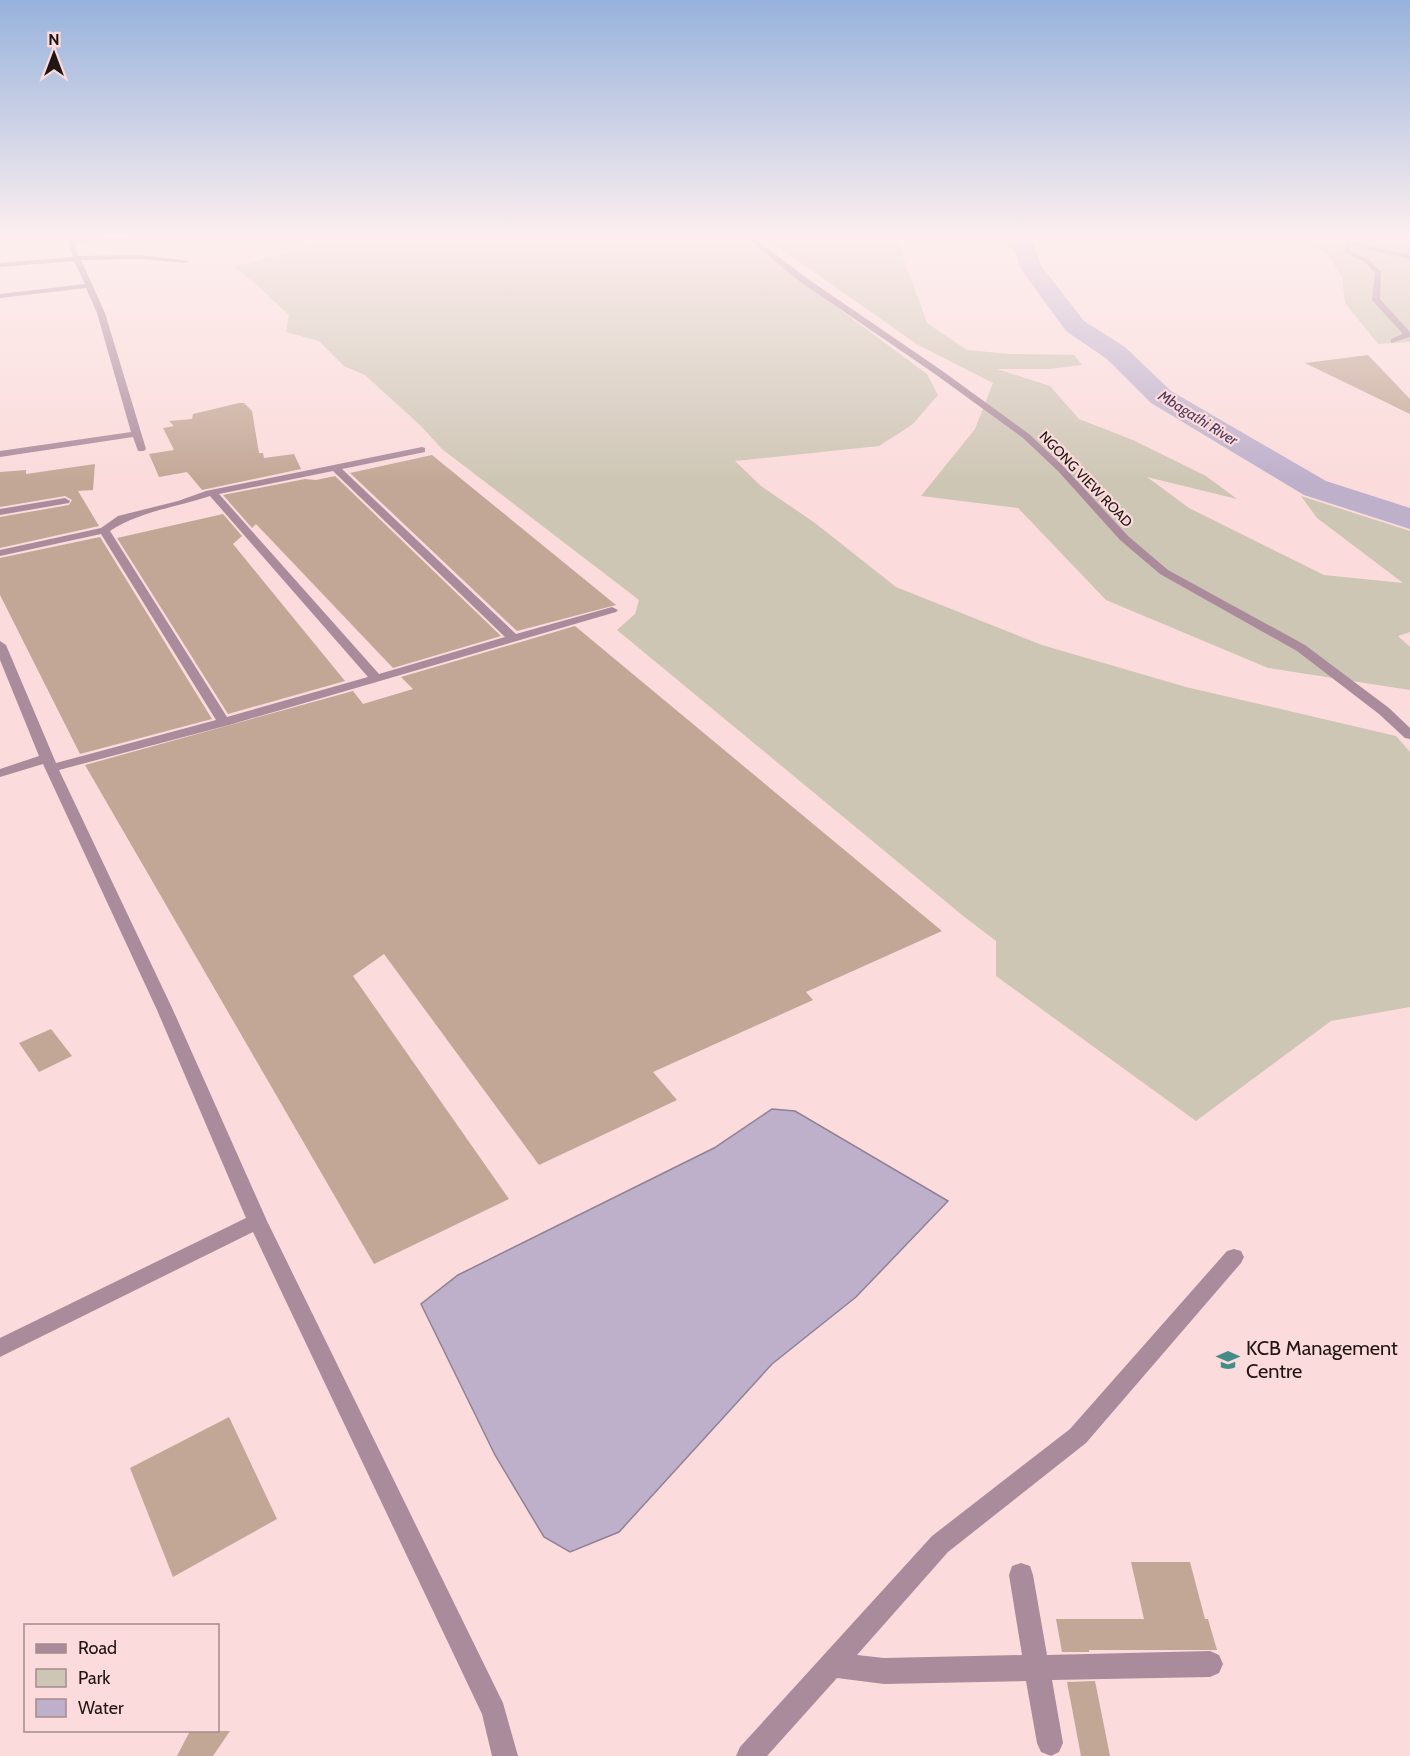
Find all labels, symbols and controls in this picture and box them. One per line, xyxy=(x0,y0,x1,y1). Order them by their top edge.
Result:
north arrow xyxy=(24,24,84,84)
text: N xyxy=(48,30,60,49)
water label: Mbagathi River xyxy=(1154,386,1242,450)
street label: NGONG VIEW ROAD xyxy=(1036,427,1136,531)
place label: KCB Management Centre xyxy=(1246,1336,1398,1383)
school or university icon: KCB Management Centre xyxy=(1215,1347,1241,1373)
legend xyxy=(24,1624,219,1732)
text: Road xyxy=(78,1637,117,1659)
text: Park xyxy=(78,1667,111,1689)
text: Water xyxy=(78,1697,124,1719)

